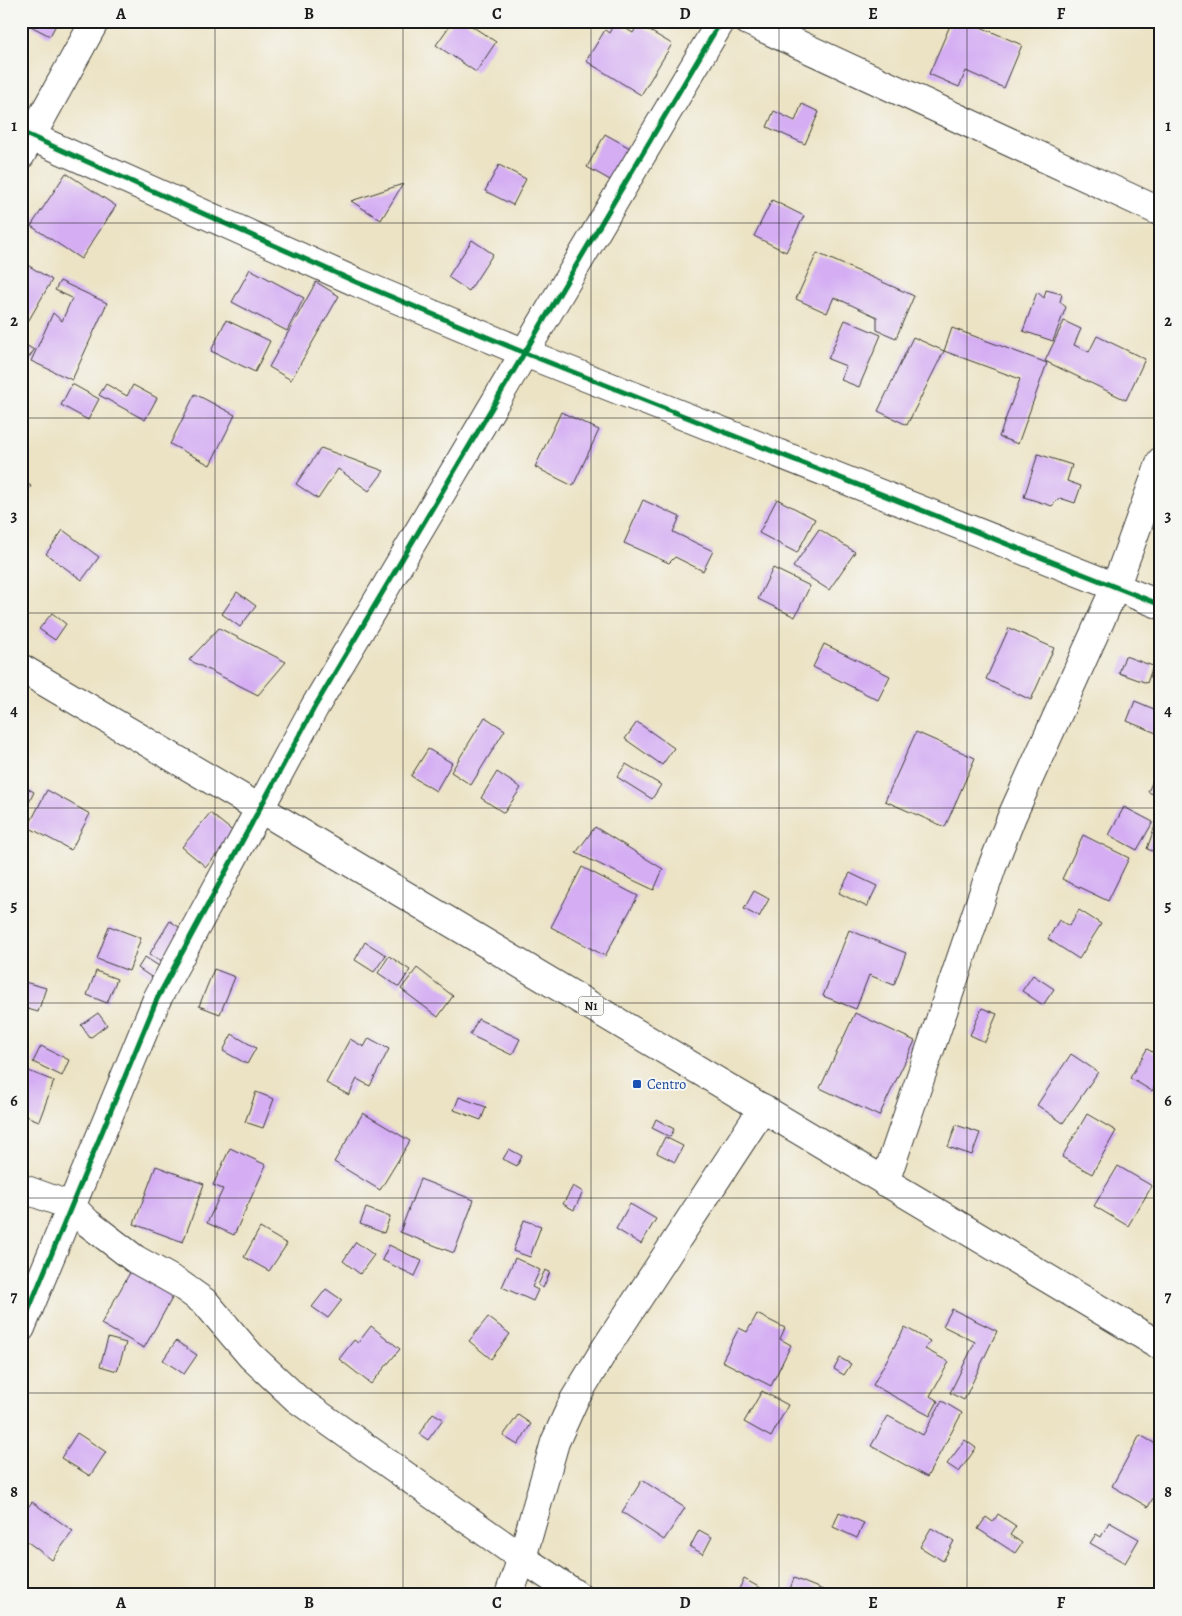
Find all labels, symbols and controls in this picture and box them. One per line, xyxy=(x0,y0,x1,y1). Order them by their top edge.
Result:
text: A xyxy=(115,3,127,25)
text: B xyxy=(304,3,314,25)
text: C xyxy=(492,3,502,25)
text: D xyxy=(679,3,691,25)
text: E xyxy=(868,3,878,25)
text: F xyxy=(1057,3,1066,25)
text: 1 xyxy=(11,115,17,137)
text: 1 xyxy=(1165,115,1171,137)
text: 2 xyxy=(10,310,18,332)
text: 2 xyxy=(1164,310,1172,332)
text: 3 xyxy=(11,505,18,527)
text: 3 xyxy=(1165,505,1172,527)
text: 4 xyxy=(10,700,18,722)
text: 4 xyxy=(1164,700,1172,722)
text: 5 xyxy=(11,895,18,917)
text: 5 xyxy=(1165,895,1172,917)
road number: N1 xyxy=(578,996,604,1016)
place label: Centro xyxy=(647,1075,686,1094)
marker: Centro xyxy=(631,1078,643,1090)
text: 6 xyxy=(10,1090,18,1112)
text: 6 xyxy=(1164,1090,1172,1112)
text: 7 xyxy=(11,1286,18,1308)
text: 7 xyxy=(1165,1286,1172,1308)
text: 8 xyxy=(10,1481,18,1503)
text: 8 xyxy=(1164,1481,1172,1503)
text: A xyxy=(115,1592,127,1614)
text: B xyxy=(304,1592,314,1614)
text: C xyxy=(492,1592,502,1614)
text: D xyxy=(679,1592,691,1614)
text: E xyxy=(868,1592,878,1614)
text: F xyxy=(1057,1592,1066,1614)

